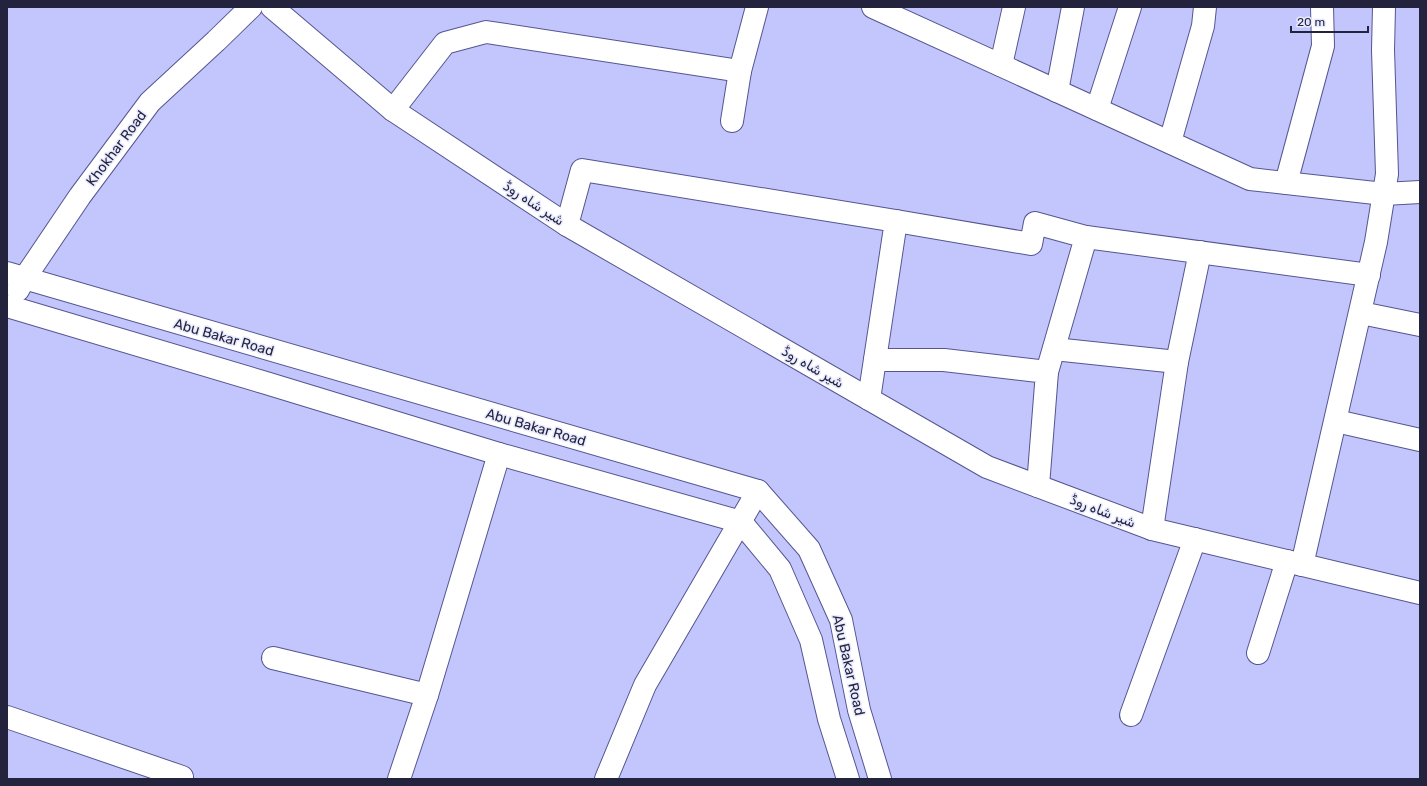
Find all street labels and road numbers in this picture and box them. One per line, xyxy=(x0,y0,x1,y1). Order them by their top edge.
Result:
street label: Khokhar Road xyxy=(83,107,150,189)
street label: شیر شاہ روڈ xyxy=(500,178,567,229)
street label: Abu Bakar Road xyxy=(172,315,276,360)
street label: شیر شاہ روڈ xyxy=(779,343,847,392)
street label: Abu Bakar Road xyxy=(484,405,588,450)
street label: شیر شاہ روڈ xyxy=(1068,491,1138,532)
street label: Abu Bakar Road xyxy=(829,613,868,717)

